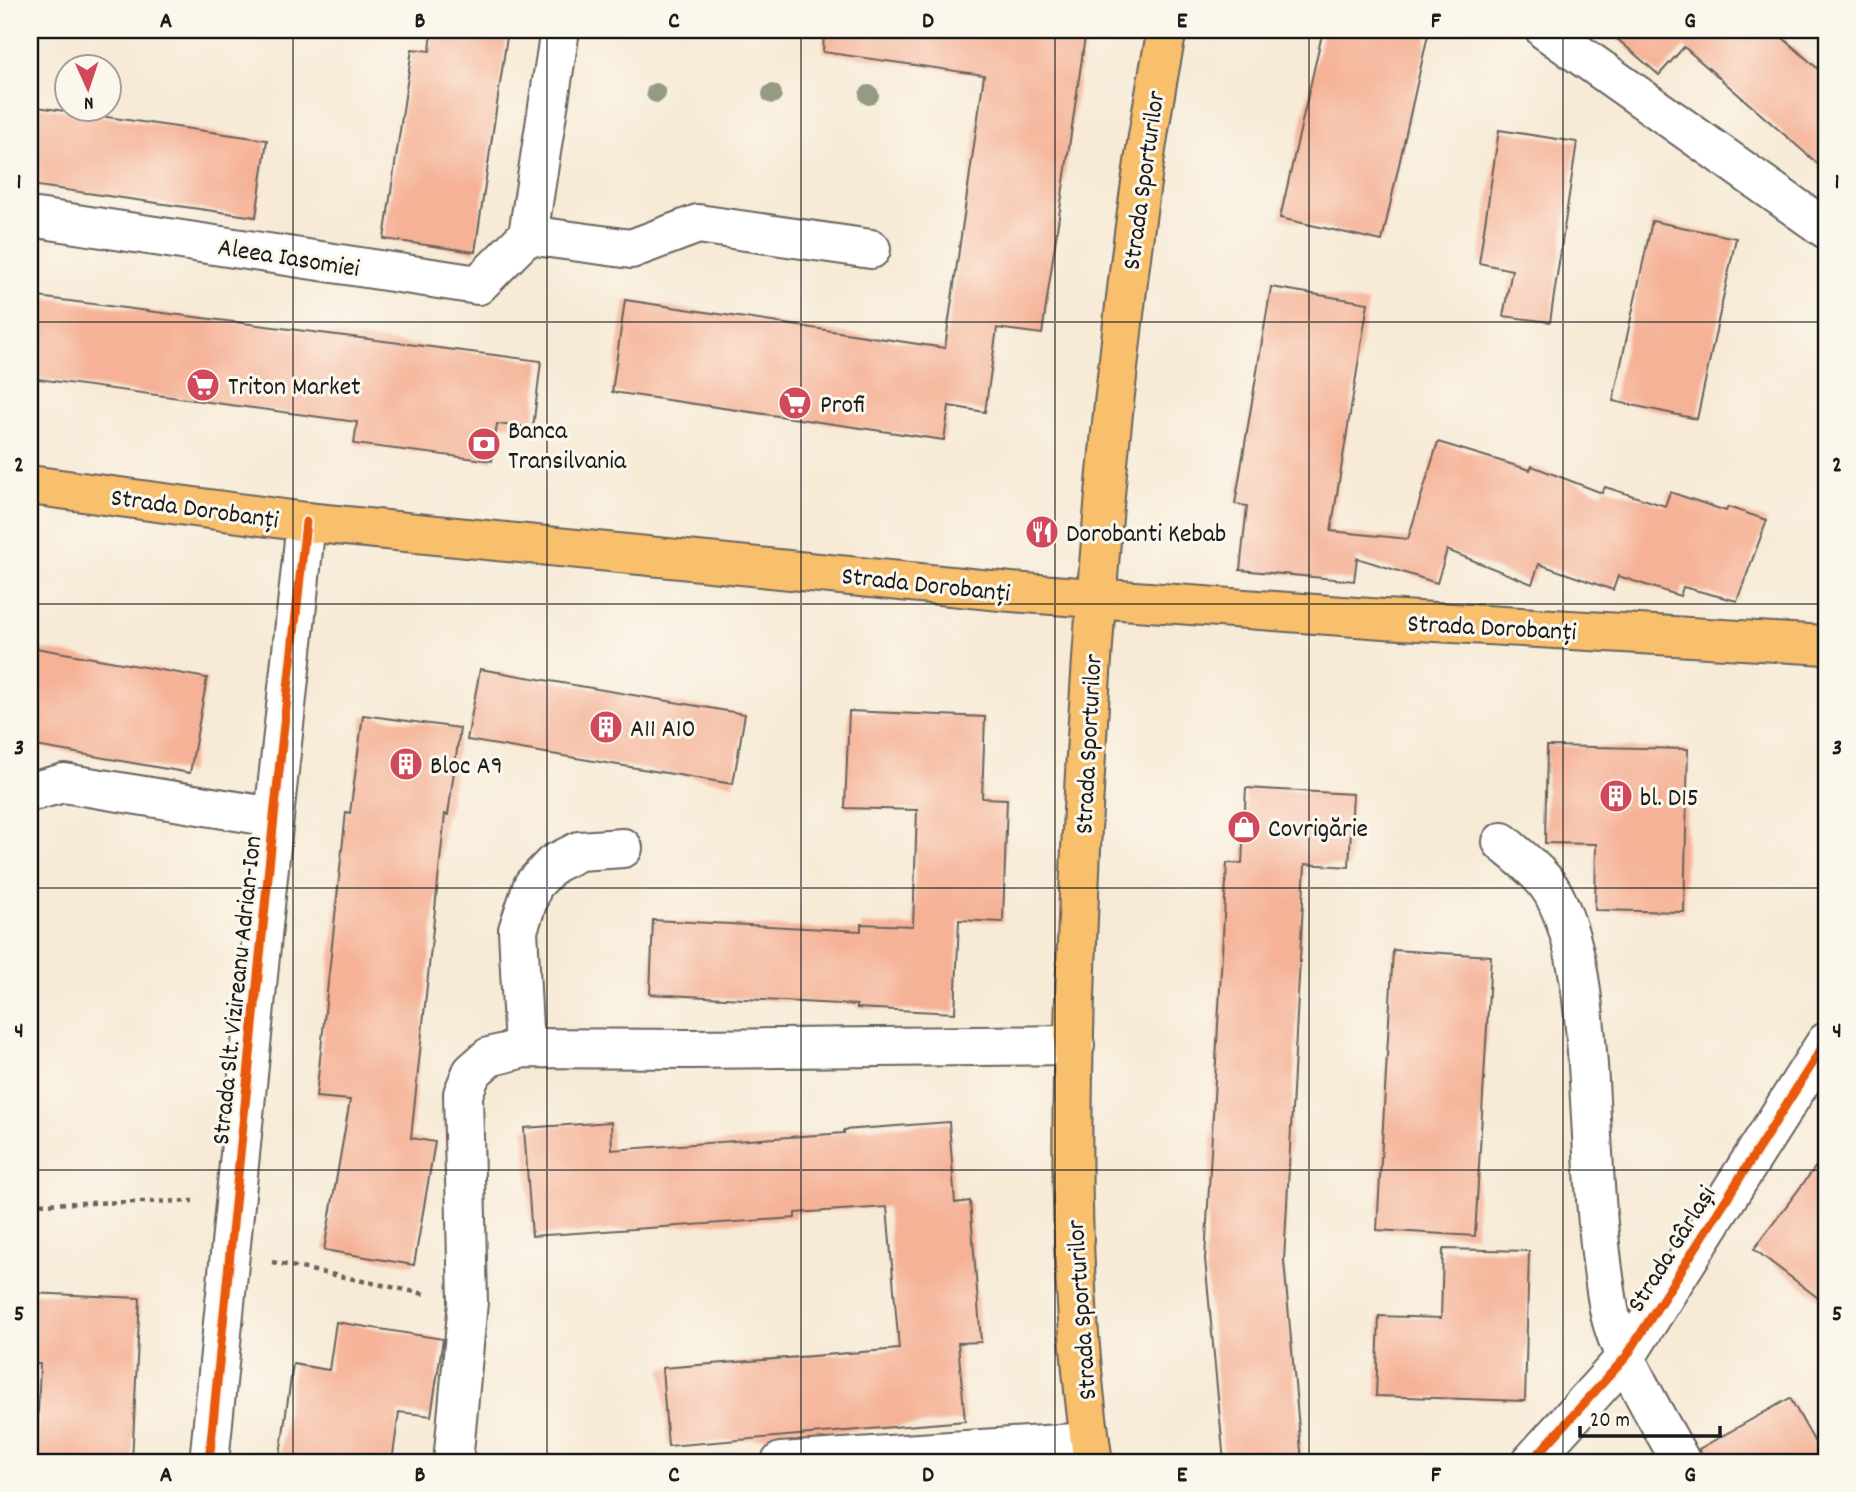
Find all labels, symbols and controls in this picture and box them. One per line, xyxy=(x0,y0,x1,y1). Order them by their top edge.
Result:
text: A xyxy=(160,6,172,39)
text: B xyxy=(415,6,426,39)
text: C xyxy=(668,6,680,39)
text: D xyxy=(922,6,934,39)
text: E xyxy=(1177,6,1188,39)
text: F xyxy=(1431,6,1442,39)
text: G xyxy=(1684,6,1696,39)
north arrow xyxy=(52,52,122,122)
text: N xyxy=(83,88,94,115)
street label: Strada Sporturilor xyxy=(1115,88,1176,272)
text: 1 xyxy=(16,167,22,200)
text: 1 xyxy=(1834,167,1840,200)
street label: Aleea Iasomiei xyxy=(215,230,362,289)
supermarket icon: Triton Market xyxy=(184,366,222,404)
place label: Triton Market xyxy=(228,370,361,407)
supermarket icon: Profi xyxy=(776,384,814,422)
place label: Profi xyxy=(820,388,865,425)
place label: Banca Transilvania xyxy=(508,414,627,481)
bank icon: Banca Transilvania xyxy=(465,425,503,463)
text: 2 xyxy=(14,450,24,483)
text: 2 xyxy=(1832,450,1842,483)
street label: Strada Dorobanți xyxy=(108,480,281,541)
restaurant icon: Dorobanti Kebab xyxy=(1023,513,1061,551)
place label: Dorobanti Kebab xyxy=(1066,517,1226,554)
street label: Strada Dorobanți xyxy=(840,559,1012,614)
street label: Strada Dorobanți xyxy=(1406,607,1578,652)
street label: Strada Sporturilor xyxy=(1067,653,1114,835)
building icon: A11 A10 xyxy=(587,708,625,746)
place label: A11 A10 xyxy=(630,712,696,749)
text: 3 xyxy=(14,733,24,766)
text: 3 xyxy=(1832,733,1842,766)
building icon: Bloc A9 xyxy=(387,745,425,783)
place label: Bloc A9 xyxy=(430,749,503,786)
building icon: bl. D15 xyxy=(1597,777,1635,815)
place label: bl. D15 xyxy=(1640,781,1699,818)
shop icon: Covrigărie xyxy=(1225,808,1263,846)
place label: Covrigărie xyxy=(1268,812,1368,849)
street label: Strada Slt. Vizireanu Adrian-Ion xyxy=(204,834,273,1147)
text: 4 xyxy=(14,1016,24,1049)
text: 4 xyxy=(1832,1016,1842,1049)
street label: Strada Gârlași xyxy=(1619,1179,1727,1320)
street label: Strada Sporturilor xyxy=(1059,1218,1108,1401)
text: 5 xyxy=(14,1299,24,1332)
text: 5 xyxy=(1832,1299,1842,1332)
scale bar xyxy=(1580,1394,1720,1438)
text: 20 m xyxy=(1590,1407,1630,1437)
text: A xyxy=(160,1460,172,1492)
text: B xyxy=(415,1460,426,1492)
text: C xyxy=(668,1460,680,1492)
text: D xyxy=(922,1460,934,1492)
text: E xyxy=(1177,1460,1188,1492)
text: F xyxy=(1431,1460,1442,1492)
text: G xyxy=(1684,1460,1696,1492)

